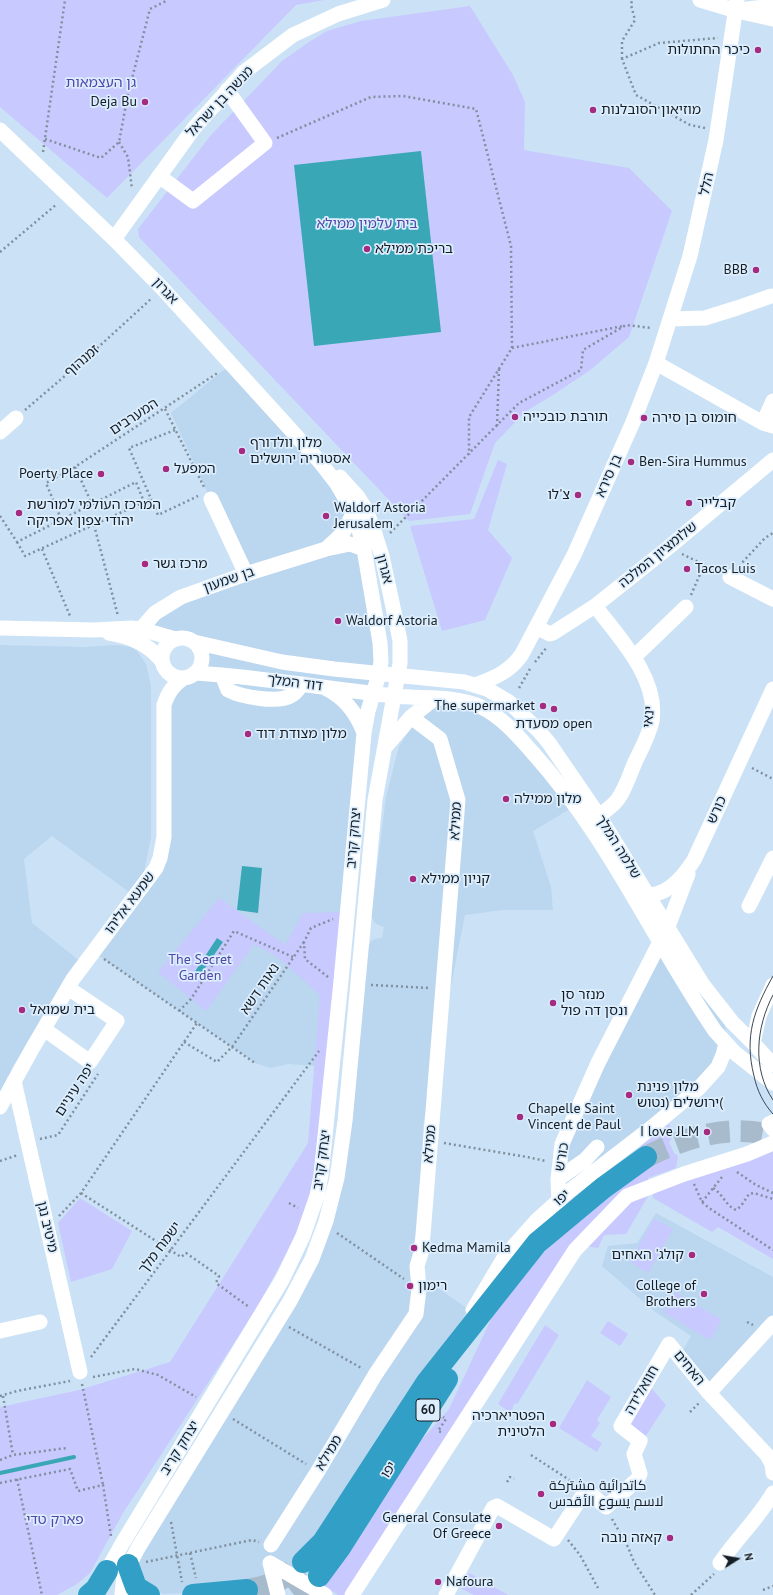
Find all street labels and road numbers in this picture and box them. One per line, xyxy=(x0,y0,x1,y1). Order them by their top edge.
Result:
street label: מנשה בן ישראל xyxy=(183,63,257,141)
street label: הלל xyxy=(696,171,718,197)
street label: אגרון xyxy=(149,274,181,308)
street label: זמנהוף xyxy=(61,341,103,381)
street label: המערבים xyxy=(107,395,161,439)
street label: בן סירא xyxy=(592,452,626,500)
street label: שלומציון המלכה xyxy=(615,518,701,592)
street label: אגרון xyxy=(372,552,396,586)
street label: בן שמעון xyxy=(201,563,257,597)
street label: דוד המלך xyxy=(266,671,324,695)
street label: ינאי xyxy=(640,705,658,729)
street label: כורש xyxy=(703,793,731,827)
street label: ממילא xyxy=(447,801,465,841)
street label: יצחק קריב xyxy=(343,807,365,869)
street label: שלמה המלך xyxy=(592,812,644,882)
street label: שמעא אליהו xyxy=(101,869,159,937)
street label: נאות דשא xyxy=(237,960,283,1018)
street label: יפה עיניים xyxy=(52,1060,98,1120)
street label: ממילא xyxy=(420,1124,440,1164)
street label: יצחק קריב xyxy=(309,1129,335,1191)
street label: כורש xyxy=(551,1141,573,1173)
street label: יפו xyxy=(550,1186,574,1210)
street label: מיטיב נגן xyxy=(33,1200,61,1254)
street label: ישמח מלך xyxy=(135,1219,185,1277)
street label: האחים xyxy=(670,1347,708,1389)
street label: חוואלידה xyxy=(621,1362,663,1418)
road number: 60 xyxy=(416,1399,440,1421)
street label: יצחק קריב xyxy=(157,1418,203,1478)
street label: ממילא xyxy=(312,1432,346,1474)
street label: יפו xyxy=(378,1459,400,1481)

